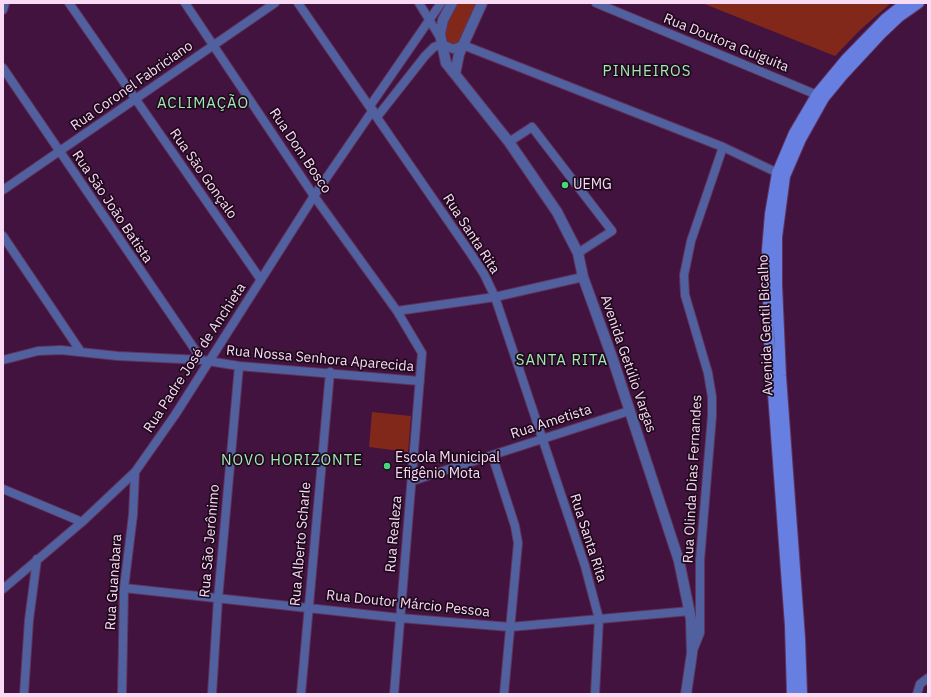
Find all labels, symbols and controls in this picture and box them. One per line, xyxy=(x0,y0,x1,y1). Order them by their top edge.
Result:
street label: Rua Doutora Guiguita xyxy=(661,10,791,76)
street label: Rua Coronel Fabriciano xyxy=(68,37,196,135)
district label: PINHEIROS xyxy=(603,63,691,81)
district label: ACLIMAÇÃO xyxy=(157,95,249,113)
street label: Rua Dom Bosco xyxy=(265,105,335,197)
street label: Rua São Gonçalo xyxy=(166,126,240,222)
street label: Rua São João Batista xyxy=(68,148,156,266)
place label: UEMG xyxy=(573,177,612,193)
marker: UEMG xyxy=(560,180,570,190)
street label: Rua Santa Rita xyxy=(439,191,503,277)
street label: Avenida Gentil Bicalho xyxy=(755,254,777,396)
street label: Rua Padre José de Anchieta xyxy=(140,280,250,436)
street label: Avenida Getúlio Vargas xyxy=(597,293,659,435)
street label: Rua Nossa Senhora Aparecida xyxy=(225,342,415,376)
district label: SANTA RITA xyxy=(516,352,608,370)
street label: Rua Olinda Dias Fernandes xyxy=(680,394,706,564)
street label: Rua Ametista xyxy=(508,401,594,443)
place label: Escola Municipal Efigênio Mota xyxy=(395,450,500,482)
district label: NOVO HORIZONTE xyxy=(221,452,363,470)
marker: Escola Municipal Efigênio Mota xyxy=(382,461,392,471)
street label: Rua Alberto Scharle xyxy=(287,481,315,607)
street label: Rua São Jerônimo xyxy=(197,484,223,598)
street label: Rua Santa Rita xyxy=(566,492,610,584)
street label: Rua Realeza xyxy=(382,495,406,573)
street label: Rua Guanabara xyxy=(102,533,126,631)
street label: Rua Doutor Márcio Pessoa xyxy=(325,587,491,621)

